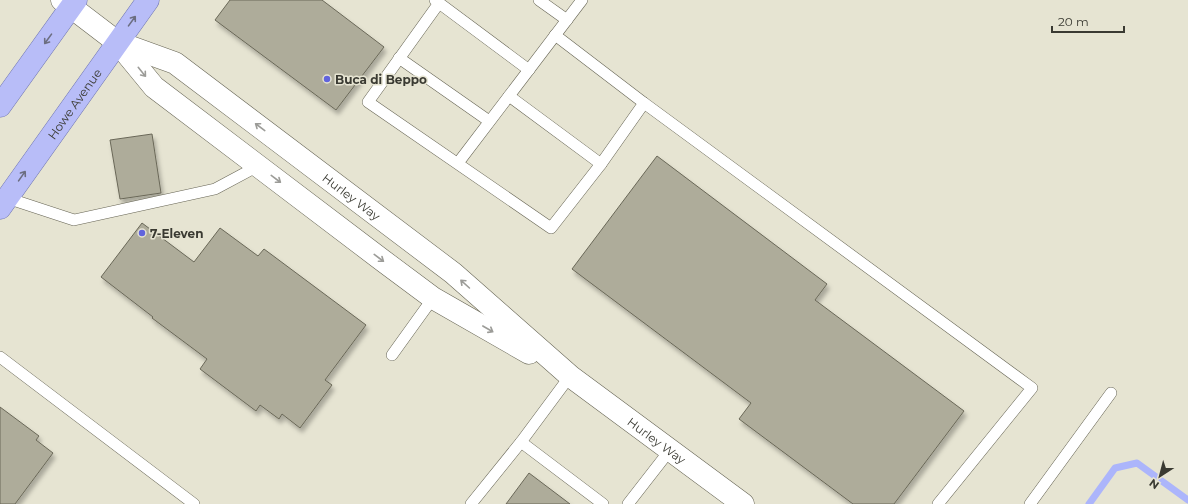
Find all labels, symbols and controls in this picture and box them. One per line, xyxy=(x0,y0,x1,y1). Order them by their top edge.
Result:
scale bar xyxy=(1052,8,1124,34)
text: 20 m xyxy=(1058,14,1089,29)
one-way arrow xyxy=(128,15,136,26)
one-way arrow xyxy=(44,33,52,44)
street label: Howe Avenue xyxy=(44,65,104,142)
one-way arrow xyxy=(137,66,146,77)
place label: Buca di Beppo xyxy=(335,72,427,87)
marker: Buca di Beppo xyxy=(322,74,332,84)
one-way arrow xyxy=(254,123,265,131)
street label: Hurley Way xyxy=(320,170,384,223)
one-way arrow xyxy=(18,171,26,182)
one-way arrow xyxy=(270,175,281,183)
place label: 7-Eleven xyxy=(150,226,203,241)
marker: 7-Eleven xyxy=(137,228,147,238)
one-way arrow xyxy=(373,254,384,262)
one-way arrow xyxy=(460,279,470,288)
one-way arrow xyxy=(482,326,494,334)
street label: Hurley Way xyxy=(625,414,689,467)
north arrow xyxy=(1140,456,1180,496)
text: N xyxy=(1146,476,1162,492)

